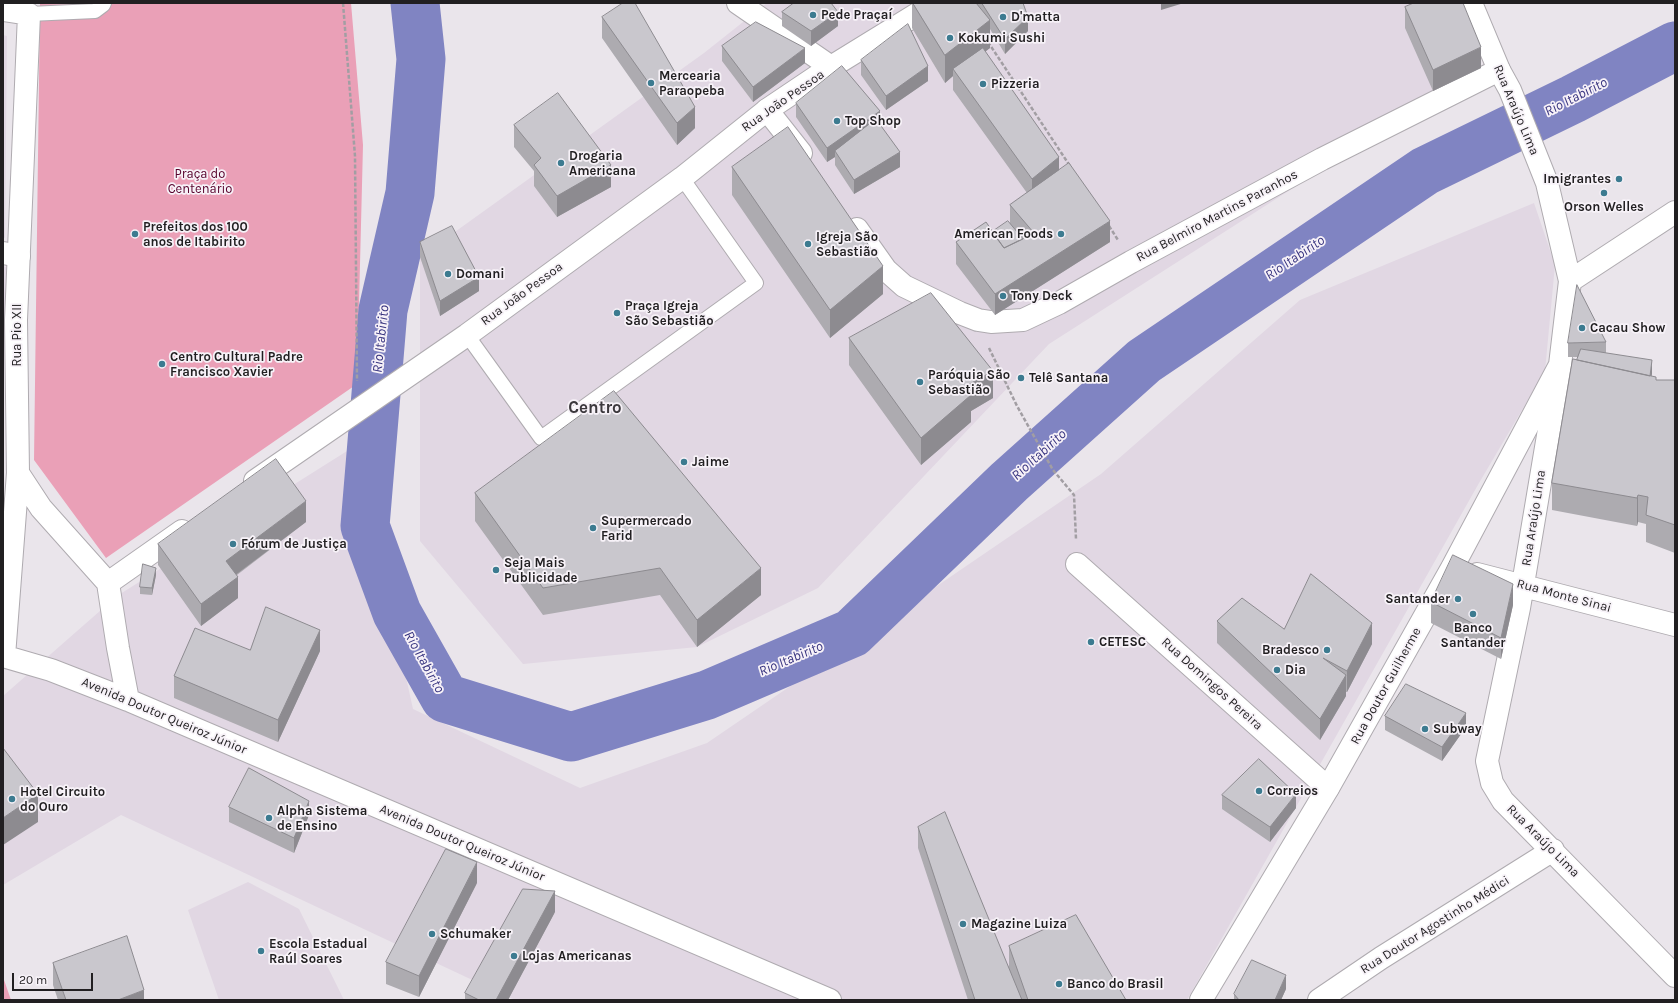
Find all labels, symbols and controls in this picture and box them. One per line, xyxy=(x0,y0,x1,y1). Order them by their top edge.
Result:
place label: Pede Praçaí xyxy=(821,7,893,23)
place label: D'matta xyxy=(1011,9,1060,25)
marker: Pede Praçaí xyxy=(808,10,818,20)
marker: D'matta xyxy=(998,12,1008,22)
place label: Kokumi Sushi xyxy=(958,30,1045,46)
marker: Kokumi Sushi xyxy=(945,33,955,43)
street label: Rua Araújo Lima xyxy=(1490,62,1542,158)
street label: Rua João Pessoa xyxy=(739,67,827,135)
place label: Mercearia Paraopeba xyxy=(659,68,725,99)
water label: Rio Itabirito xyxy=(1542,74,1610,120)
place label: Pizzeria xyxy=(991,76,1040,92)
marker: Mercearia Paraopeba xyxy=(646,78,656,88)
marker: Pizzeria xyxy=(978,79,988,89)
place label: Top Shop xyxy=(845,113,901,129)
marker: Top Shop xyxy=(832,116,842,126)
place label: Drogaria Americana xyxy=(569,148,636,179)
marker: Drogaria Americana xyxy=(556,158,566,168)
park label: Praça do Centenário xyxy=(168,166,232,197)
street label: Rua Belmiro Martins Paranhos xyxy=(1134,167,1300,265)
place label: Imigrantes xyxy=(1543,171,1611,187)
marker: Imigrantes xyxy=(1614,174,1624,184)
marker: Orson Welles xyxy=(1599,188,1609,198)
place label: Orson Welles xyxy=(1564,199,1644,215)
place label: Prefeitos dos 100 anos de Itabirito xyxy=(143,219,248,250)
place label: American Foods xyxy=(954,226,1053,242)
marker: Prefeitos dos 100 anos de Itabirito xyxy=(130,229,140,239)
place label: Igreja São Sebastião xyxy=(816,229,878,260)
marker: American Foods xyxy=(1056,229,1066,239)
water label: Rio Itabirito xyxy=(1262,232,1328,284)
marker: Igreja São Sebastião xyxy=(803,239,813,249)
street label: Rua João Pessoa xyxy=(478,259,566,329)
place label: Domani xyxy=(456,266,505,282)
marker: Domani xyxy=(443,269,453,279)
place label: Tony Deck xyxy=(1011,288,1072,304)
marker: Tony Deck xyxy=(998,291,1008,301)
place label: Praça Igreja São Sebastião xyxy=(625,298,714,329)
street label: Rua Pio XII xyxy=(9,304,25,366)
water label: Rio Itabirito xyxy=(369,304,393,374)
marker: Praça Igreja São Sebastião xyxy=(612,308,622,318)
place label: Cacau Show xyxy=(1590,320,1665,336)
marker: Cacau Show xyxy=(1577,323,1587,333)
place label: Centro Cultural Padre Francisco Xavier xyxy=(170,349,303,380)
marker: Centro Cultural Padre Francisco Xavier xyxy=(157,359,167,369)
place label: Paróquia São Sebastião xyxy=(928,367,1010,398)
place label: Telê Santana xyxy=(1029,370,1108,386)
marker: Telê Santana xyxy=(1016,373,1026,383)
marker: Paróquia São Sebastião xyxy=(915,377,925,387)
district label: Centro xyxy=(568,398,622,418)
water label: Rio Itabirito xyxy=(1008,426,1070,484)
place label: Jaime xyxy=(692,454,729,470)
marker: Jaime xyxy=(679,457,689,467)
street label: Rua Araújo Lima xyxy=(1519,469,1549,567)
place label: Supermercado Farid xyxy=(601,513,692,544)
marker: Supermercado Farid xyxy=(588,523,598,533)
place label: Fórum de Justiça xyxy=(241,536,347,552)
marker: Fórum de Justiça xyxy=(228,539,238,549)
place label: Seja Mais Publicidade xyxy=(504,555,578,586)
marker: Seja Mais Publicidade xyxy=(491,565,501,575)
street label: Rua Monte Sinai xyxy=(1515,576,1613,616)
place label: Santander xyxy=(1385,591,1450,607)
marker: Santander xyxy=(1453,594,1463,604)
marker: Banco Santander xyxy=(1468,609,1478,619)
place label: Banco Santander xyxy=(1441,620,1505,651)
street label: Rua Doutor Guilherme xyxy=(1347,625,1425,747)
water label: Rio Itabirito xyxy=(400,628,448,696)
place label: CETESC xyxy=(1099,634,1146,650)
street label: Rua Domingos Pereira xyxy=(1158,634,1266,734)
marker: CETESC xyxy=(1086,637,1096,647)
water label: Rio Itabirito xyxy=(756,638,826,680)
place label: Bradesco xyxy=(1262,642,1319,658)
marker: Bradesco xyxy=(1322,645,1332,655)
place label: Dia xyxy=(1285,662,1306,678)
marker: Dia xyxy=(1272,665,1282,675)
street label: Avenida Doutor Queiroz Júnior xyxy=(79,674,249,758)
place label: Subway xyxy=(1433,721,1481,737)
marker: Subway xyxy=(1420,724,1430,734)
place label: Correios xyxy=(1267,783,1318,799)
place label: Hotel Circuito do Ouro xyxy=(20,784,105,815)
marker: Correios xyxy=(1254,786,1264,796)
marker: Hotel Circuito do Ouro xyxy=(7,794,17,804)
street label: Avenida Doutor Queiroz Júnior xyxy=(377,801,547,885)
street label: Rua Araújo Lima xyxy=(1503,801,1583,881)
place label: Alpha Sistema de Ensino xyxy=(277,803,367,834)
marker: Alpha Sistema de Ensino xyxy=(264,813,274,823)
street label: Rua Doutor Agostinho Médici xyxy=(1358,873,1512,977)
place label: Magazine Luiza xyxy=(971,916,1067,932)
marker: Magazine Luiza xyxy=(958,919,968,929)
place label: Schumaker xyxy=(440,926,511,942)
marker: Schumaker xyxy=(427,929,437,939)
place label: Escola Estadual Raúl Soares xyxy=(269,936,367,967)
marker: Escola Estadual Raúl Soares xyxy=(256,946,266,956)
place label: Lojas Americanas xyxy=(522,948,632,964)
marker: Lojas Americanas xyxy=(509,951,519,961)
scale bar xyxy=(14,965,95,991)
text: 20 m xyxy=(19,973,47,987)
place label: Banco do Brasil xyxy=(1067,976,1163,992)
marker: Banco do Brasil xyxy=(1054,979,1064,989)

